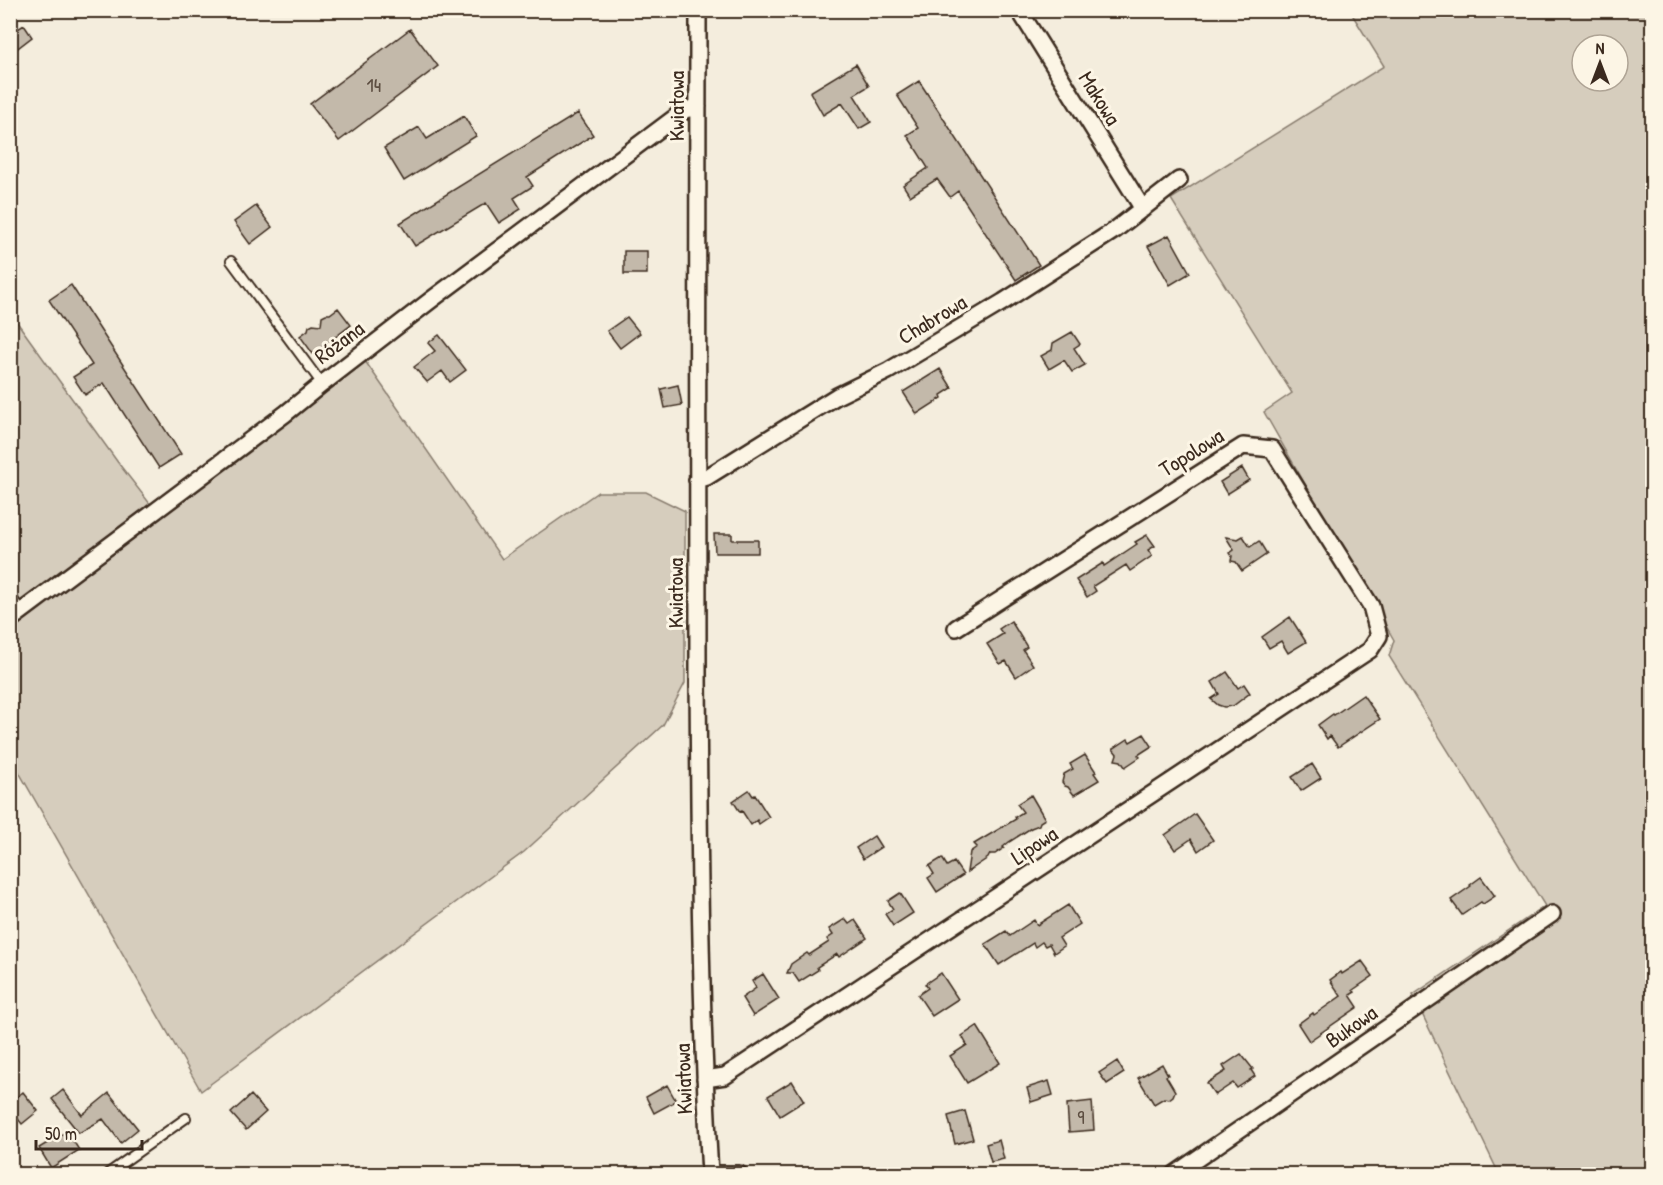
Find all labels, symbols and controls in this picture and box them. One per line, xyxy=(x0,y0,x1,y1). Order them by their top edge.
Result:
north arrow xyxy=(1570,33,1630,93)
text: N xyxy=(1596,37,1605,59)
street label: Makowa xyxy=(1072,65,1128,131)
street label: Kwiatowa xyxy=(661,70,691,141)
house number: 14 xyxy=(367,71,381,98)
street label: Chabrowa xyxy=(892,287,972,351)
street label: Różana xyxy=(308,313,370,371)
street label: Topolowa xyxy=(1153,420,1229,484)
street label: Kwiatowa xyxy=(660,557,690,628)
street label: Lipowa xyxy=(1005,818,1064,871)
street label: Bukowa xyxy=(1319,997,1383,1055)
street label: Kwiatowa xyxy=(667,1043,699,1115)
house number: 9 xyxy=(1077,1103,1085,1130)
scale bar xyxy=(36,1113,142,1151)
text: 50 m xyxy=(45,1121,77,1146)

